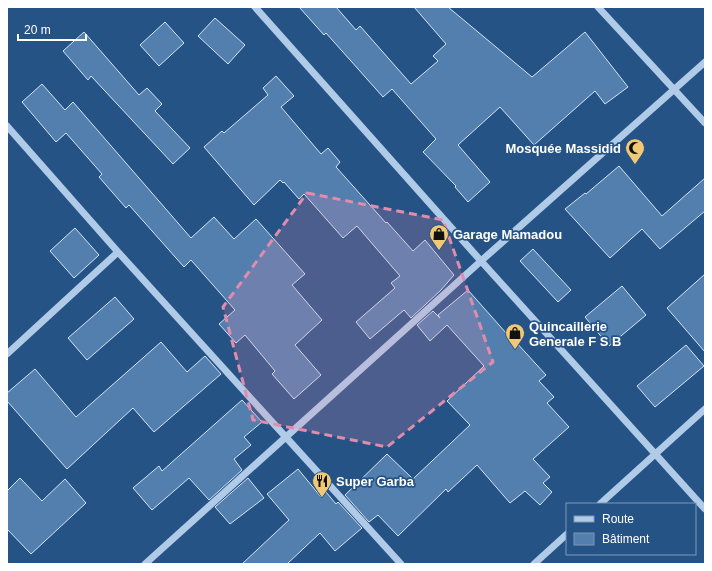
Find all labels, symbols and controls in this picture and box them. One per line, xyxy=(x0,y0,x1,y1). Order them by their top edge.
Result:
scale bar xyxy=(18,16,86,42)
text: 20 m xyxy=(24,23,51,37)
mosque icon: Mosquée Massidid xyxy=(624,137,646,165)
place label: Mosquée Massidid xyxy=(505,141,621,156)
shop icon: Garage Mamadou xyxy=(428,223,450,251)
place label: Garage Mamadou xyxy=(453,227,562,242)
place label: Quincaillerie Generale F S B xyxy=(529,319,621,349)
shop icon: Quincaillerie Generale F S B xyxy=(504,322,526,350)
restaurant icon: Super Garba xyxy=(311,470,333,498)
place label: Super Garba xyxy=(336,474,415,489)
legend xyxy=(566,503,696,555)
text: Route xyxy=(602,512,634,526)
text: Bâtiment xyxy=(602,532,650,546)

